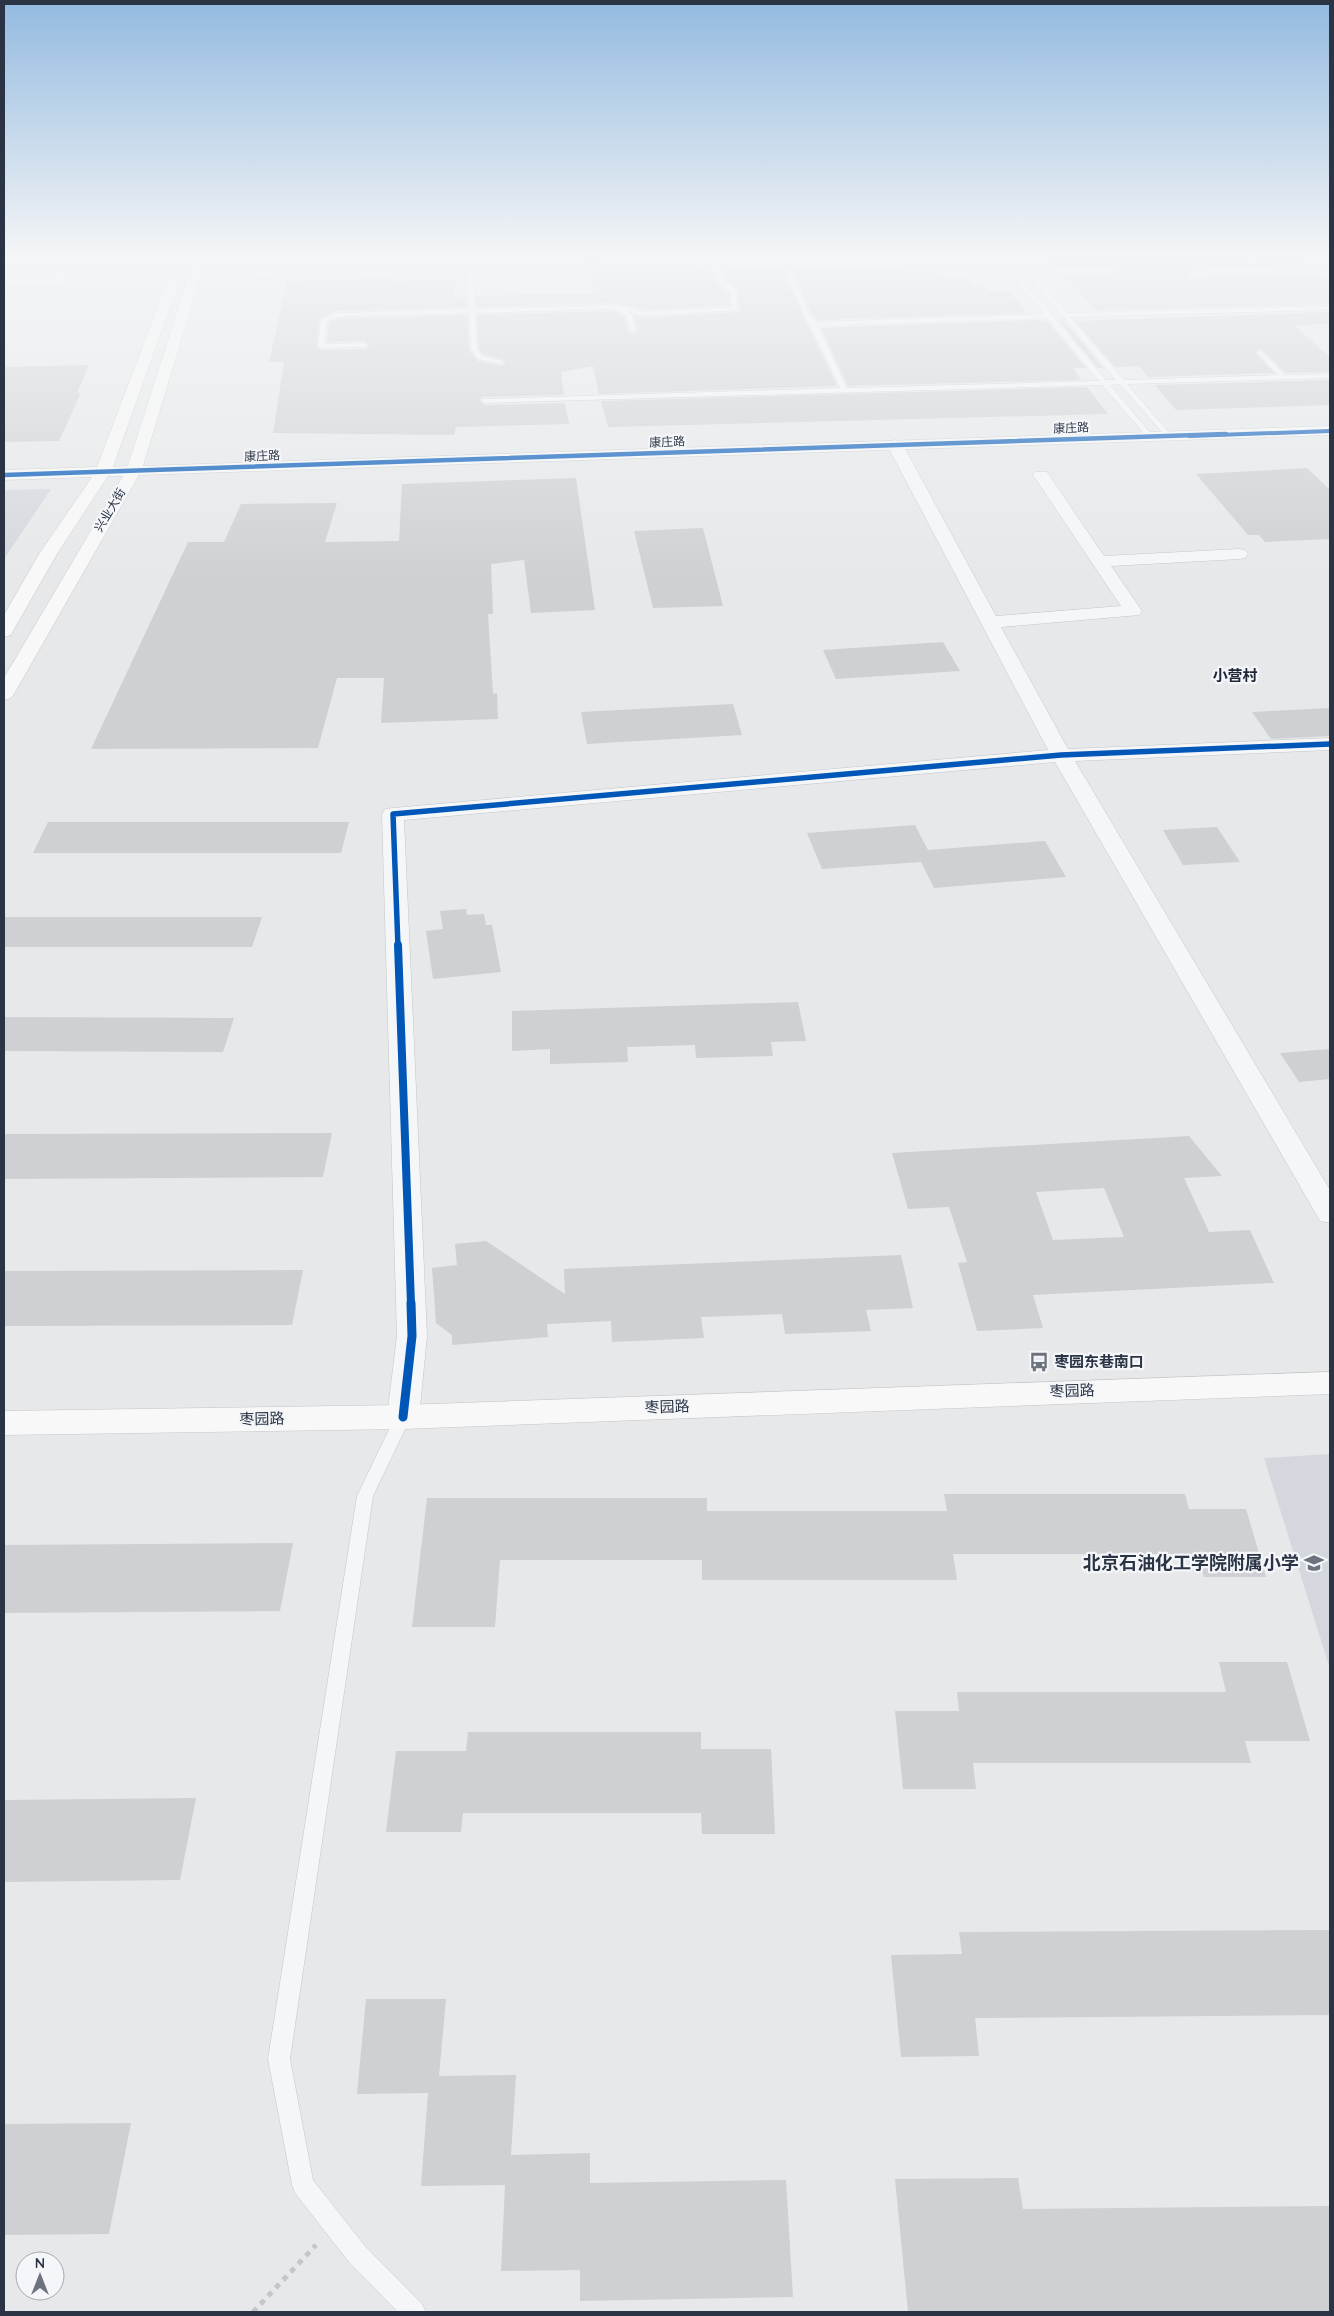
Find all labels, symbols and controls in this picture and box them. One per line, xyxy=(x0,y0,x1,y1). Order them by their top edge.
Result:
street label: 康庄路 xyxy=(1053,419,1089,436)
street label: 康庄路 xyxy=(649,433,685,450)
street label: 康庄路 xyxy=(244,447,280,464)
street label: 兴业大街 xyxy=(91,485,128,534)
district label: 小营村 xyxy=(1212,666,1258,685)
bus stop icon: 枣园东巷南口 xyxy=(1028,1351,1050,1373)
place label: 枣园东巷南口 xyxy=(1054,1352,1144,1371)
street label: 枣园路 xyxy=(1049,1380,1095,1401)
street label: 枣园路 xyxy=(644,1396,690,1417)
street label: 枣园路 xyxy=(239,1409,285,1428)
place label: 北京石油化工学院附属小学 xyxy=(1083,1551,1299,1574)
school or university icon: 北京石油化工学院附属小学 xyxy=(1303,1552,1325,1574)
north arrow xyxy=(15,2251,65,2301)
text: N xyxy=(35,2254,45,2272)

